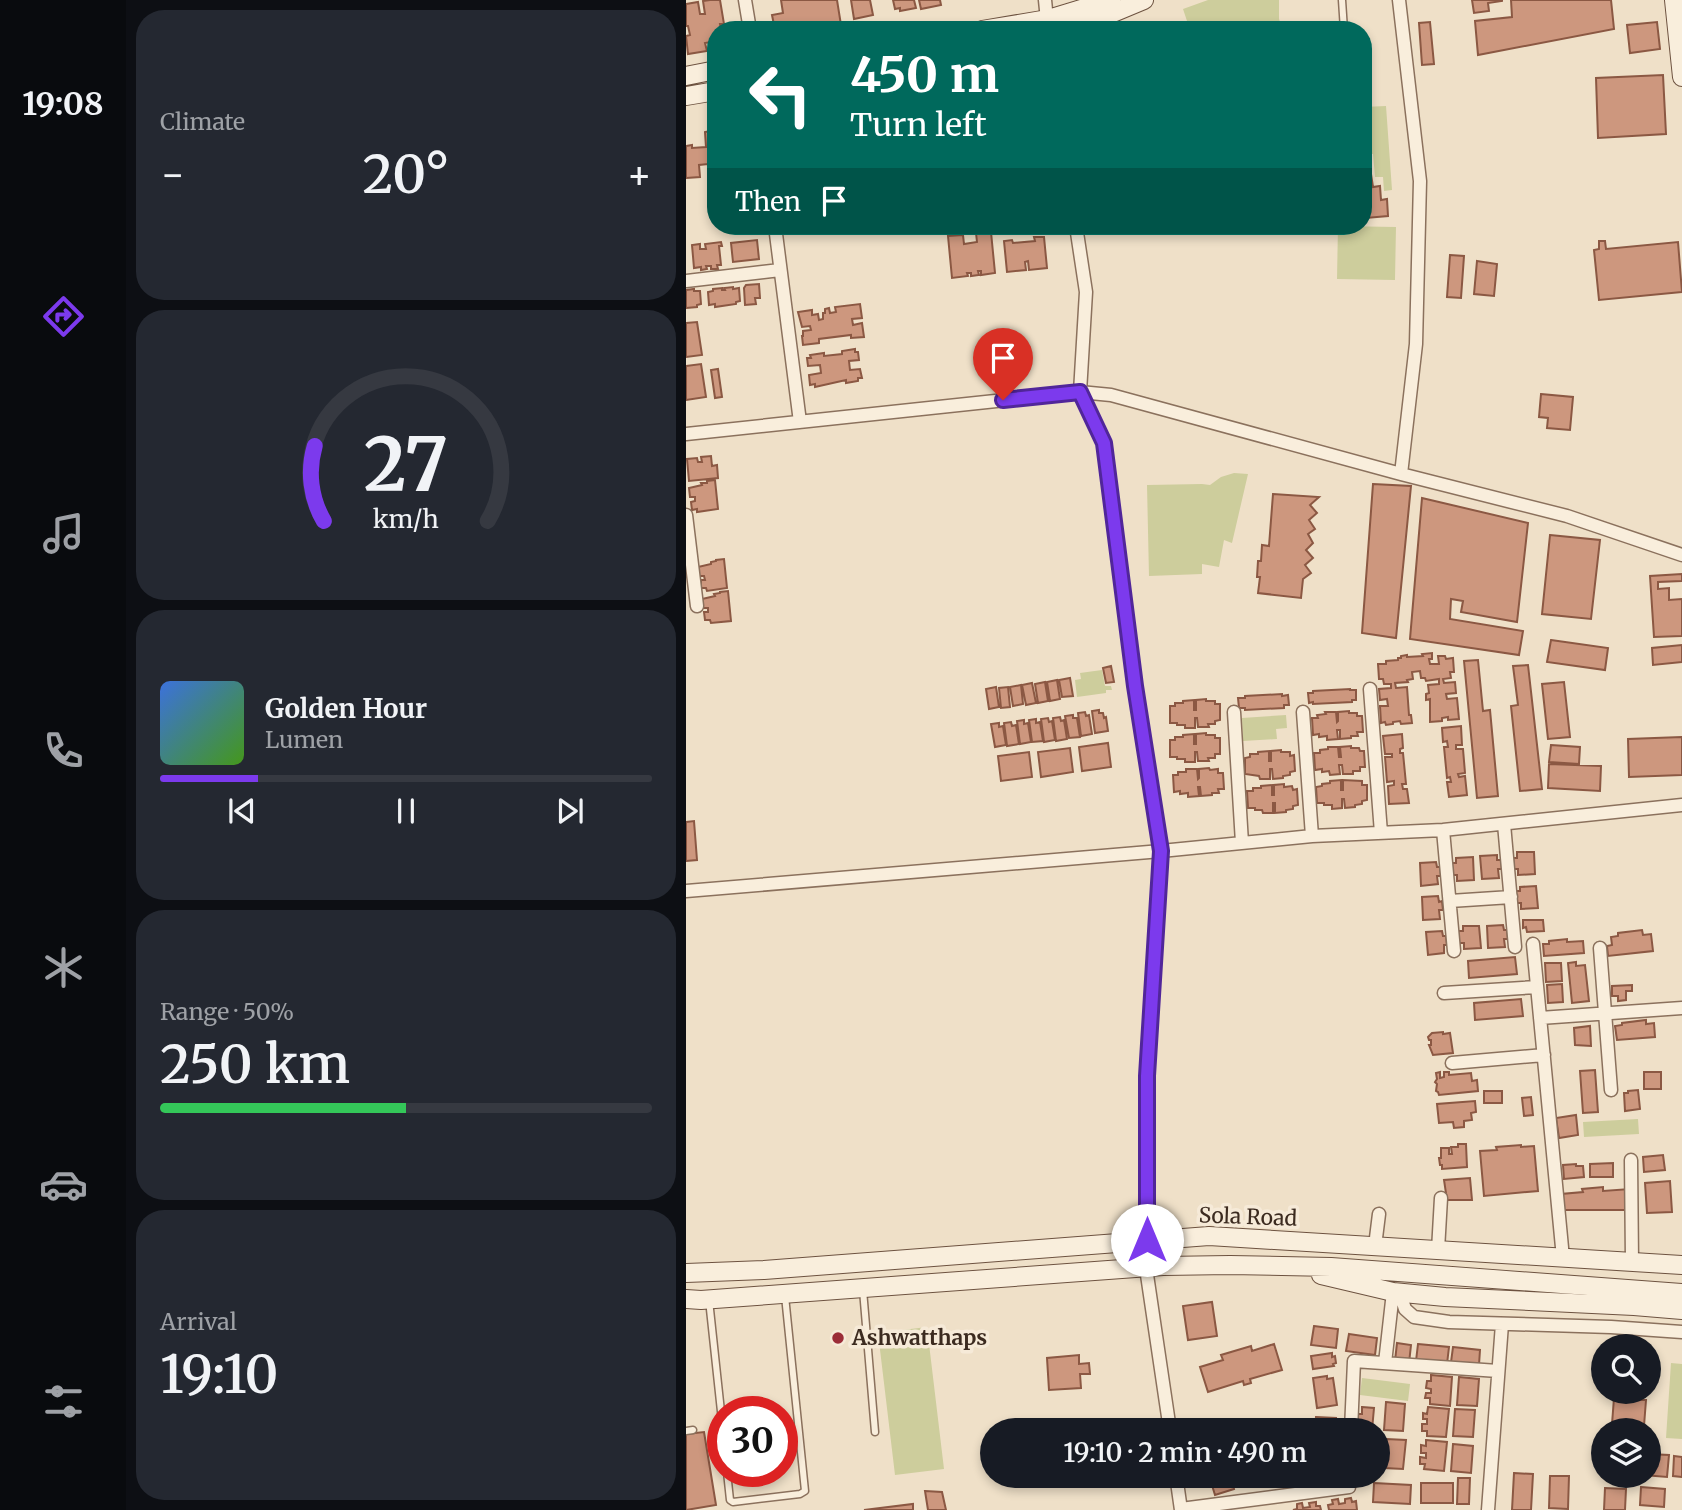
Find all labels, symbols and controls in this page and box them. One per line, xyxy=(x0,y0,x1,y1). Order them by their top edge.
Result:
text: 450 m xyxy=(850,44,999,105)
icon: left xyxy=(735,49,826,140)
text: 19:08 xyxy=(22,84,104,124)
text: Turn left xyxy=(850,105,987,145)
text: Climate xyxy=(160,107,245,136)
text: 20° xyxy=(363,142,449,207)
text: − xyxy=(160,151,185,198)
text: + xyxy=(627,151,652,198)
icon: arrive xyxy=(815,182,853,220)
text: Then xyxy=(735,185,801,218)
icon: directions xyxy=(39,292,88,341)
pin xyxy=(973,328,1033,400)
icon: arrive xyxy=(984,339,1022,377)
text: 27 xyxy=(364,419,448,511)
text: km/h xyxy=(373,503,439,535)
icon: music xyxy=(39,509,88,558)
text: Golden Hour xyxy=(265,692,427,725)
text: Lumen xyxy=(265,725,343,754)
icon: phone xyxy=(39,726,88,775)
icon: previous xyxy=(223,792,261,830)
icon: pause xyxy=(387,792,425,830)
icon: next xyxy=(551,792,589,830)
icon: climate xyxy=(39,943,88,992)
text: Range · 50% xyxy=(160,997,294,1026)
text: 250 km xyxy=(160,1032,350,1097)
icon: car xyxy=(39,1160,88,1209)
street label: Sola Road xyxy=(1198,1201,1298,1232)
position arrow xyxy=(1110,1203,1184,1277)
text: Arrival xyxy=(160,1307,237,1336)
place label: Ashwatthaps xyxy=(851,1324,987,1351)
marker: Ashwatthaps xyxy=(830,1330,846,1346)
map controls xyxy=(1591,1334,1661,1488)
button: search xyxy=(1591,1334,1661,1404)
text: 19:10 xyxy=(160,1342,278,1407)
icon: filters xyxy=(39,1377,88,1426)
speed limit sign: 30 xyxy=(707,1396,798,1487)
button: layers xyxy=(1591,1418,1661,1488)
text: 19:10 · 2 min · 490 m xyxy=(1063,1436,1307,1469)

